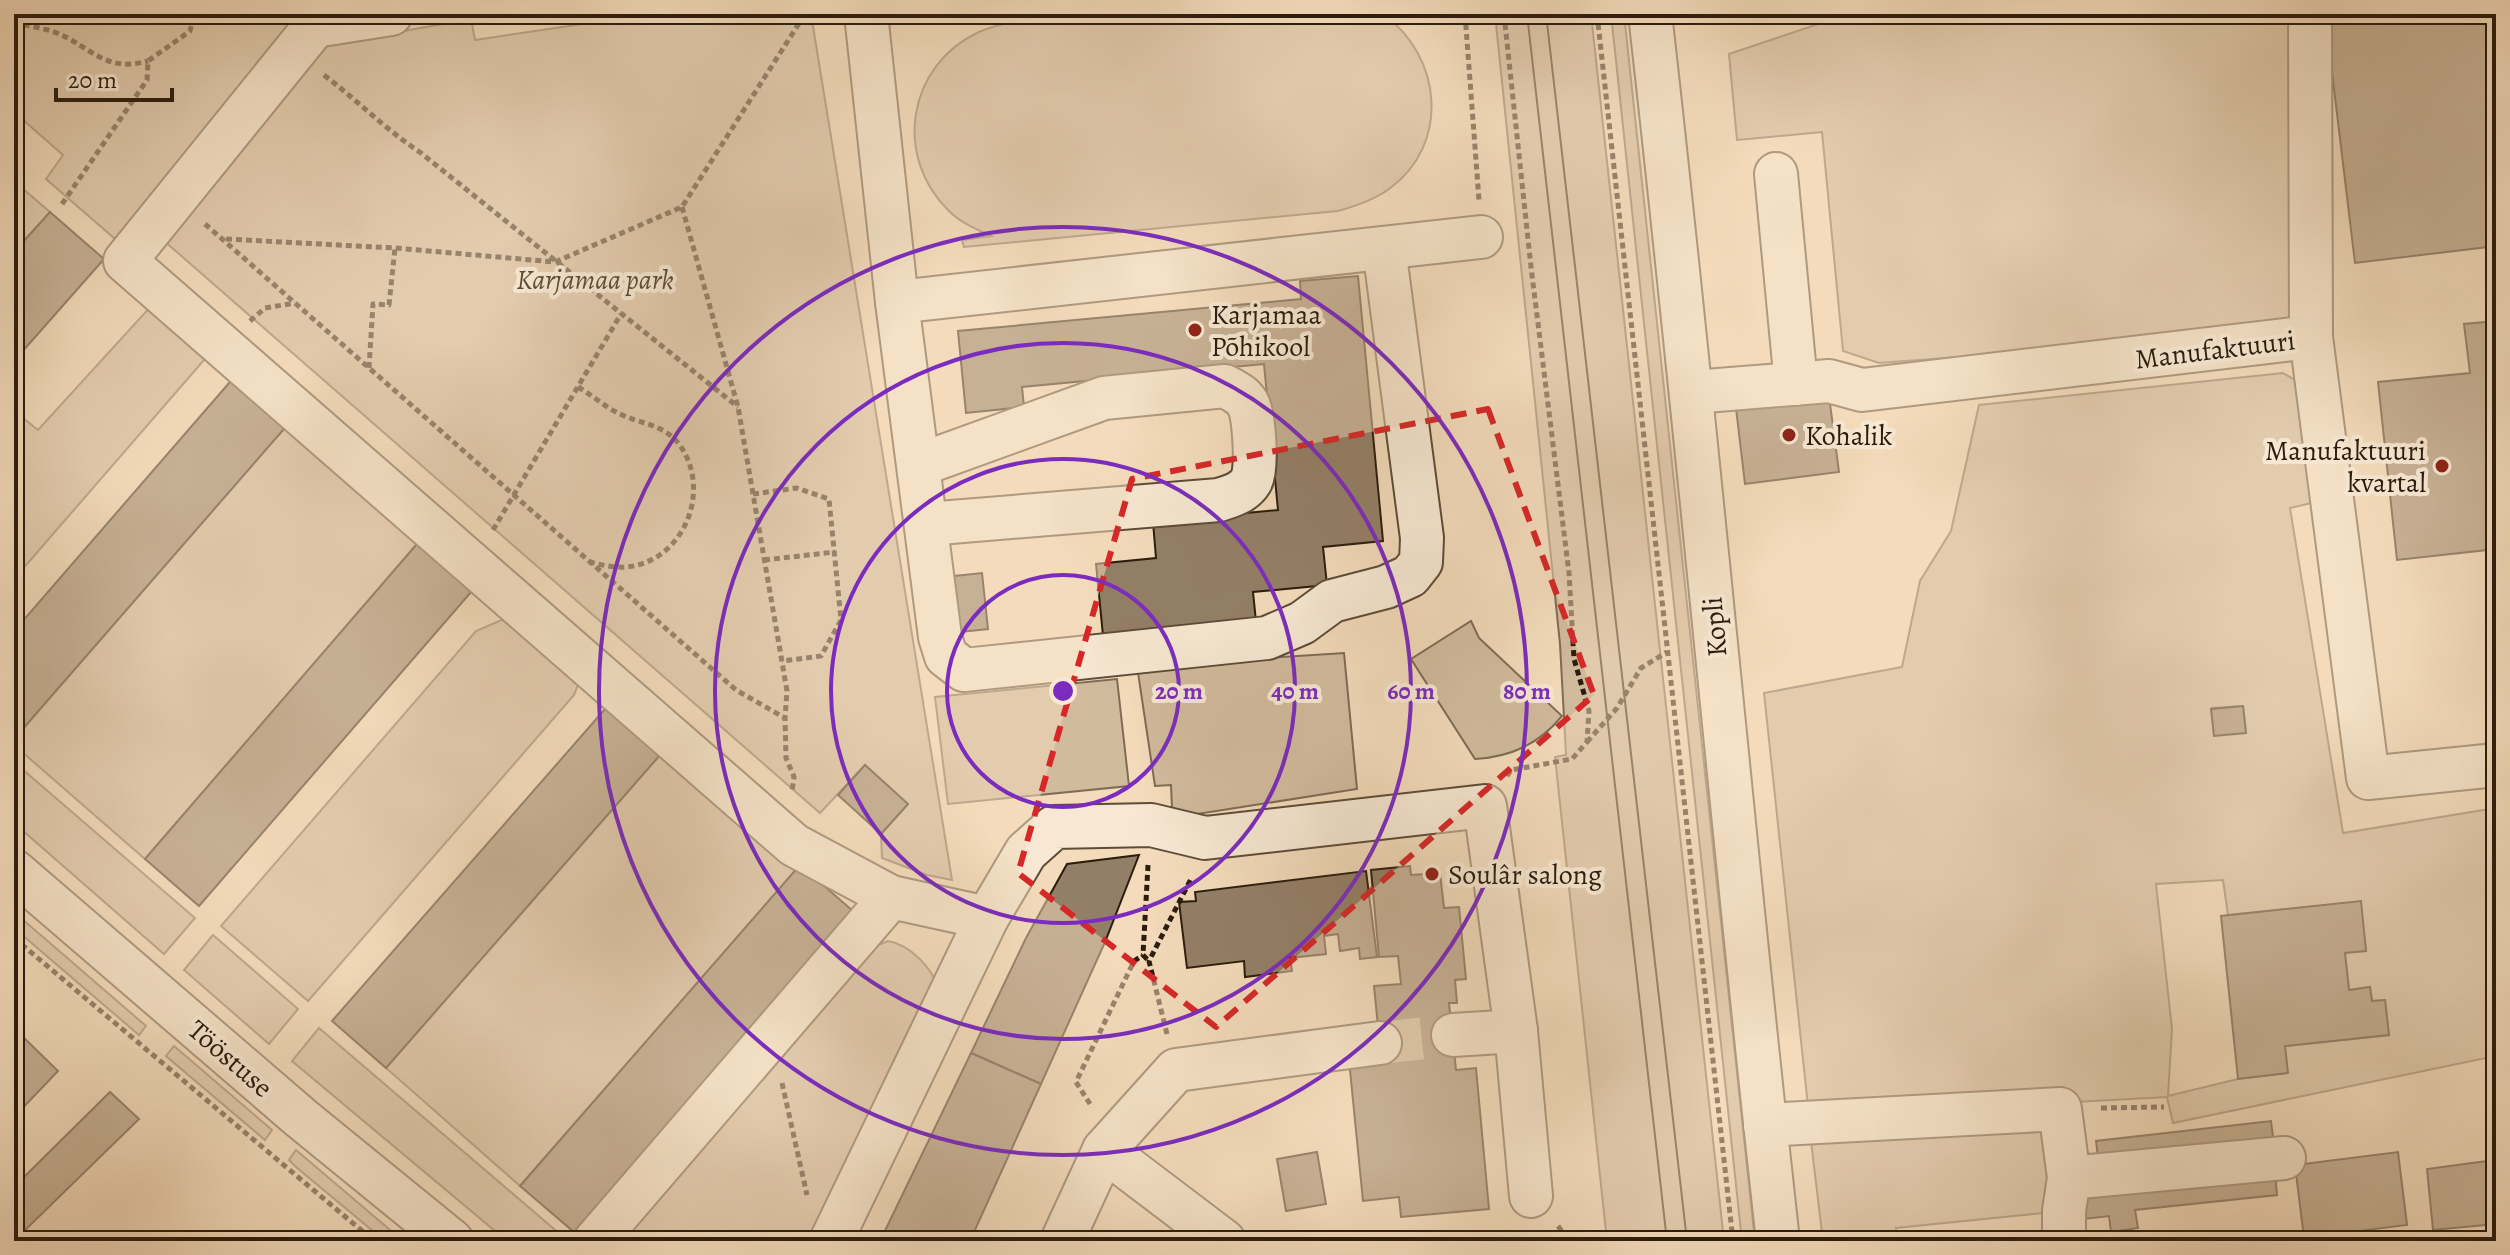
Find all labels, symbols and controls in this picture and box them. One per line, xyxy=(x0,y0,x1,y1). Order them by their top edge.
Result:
scale bar xyxy=(56,52,172,102)
text: 20 m xyxy=(68,64,117,96)
park label: Karjamaa park xyxy=(516,261,674,299)
place label: Karjamaa Põhikool xyxy=(1211,296,1322,366)
marker: Karjamaa Põhikool xyxy=(1186,321,1204,339)
street label: Manufaktuuri xyxy=(2133,321,2297,379)
place label: Kohalik xyxy=(1805,417,1892,455)
marker: Kohalik xyxy=(1780,426,1798,444)
place label: Manufaktuuri kvartal xyxy=(2265,432,2426,502)
marker: Manufaktuuri kvartal xyxy=(2433,457,2451,475)
street label: Kopli xyxy=(1693,595,1737,659)
text: 20 m xyxy=(1155,675,1203,707)
text: 40 m xyxy=(1271,675,1319,707)
text: 60 m xyxy=(1387,675,1435,707)
text: 80 m xyxy=(1503,675,1551,707)
centre of rings xyxy=(1049,677,1077,705)
place label: Soulâr salong xyxy=(1448,856,1602,894)
marker: Soulâr salong xyxy=(1423,865,1441,883)
street label: Tööstuse xyxy=(180,1011,281,1106)

